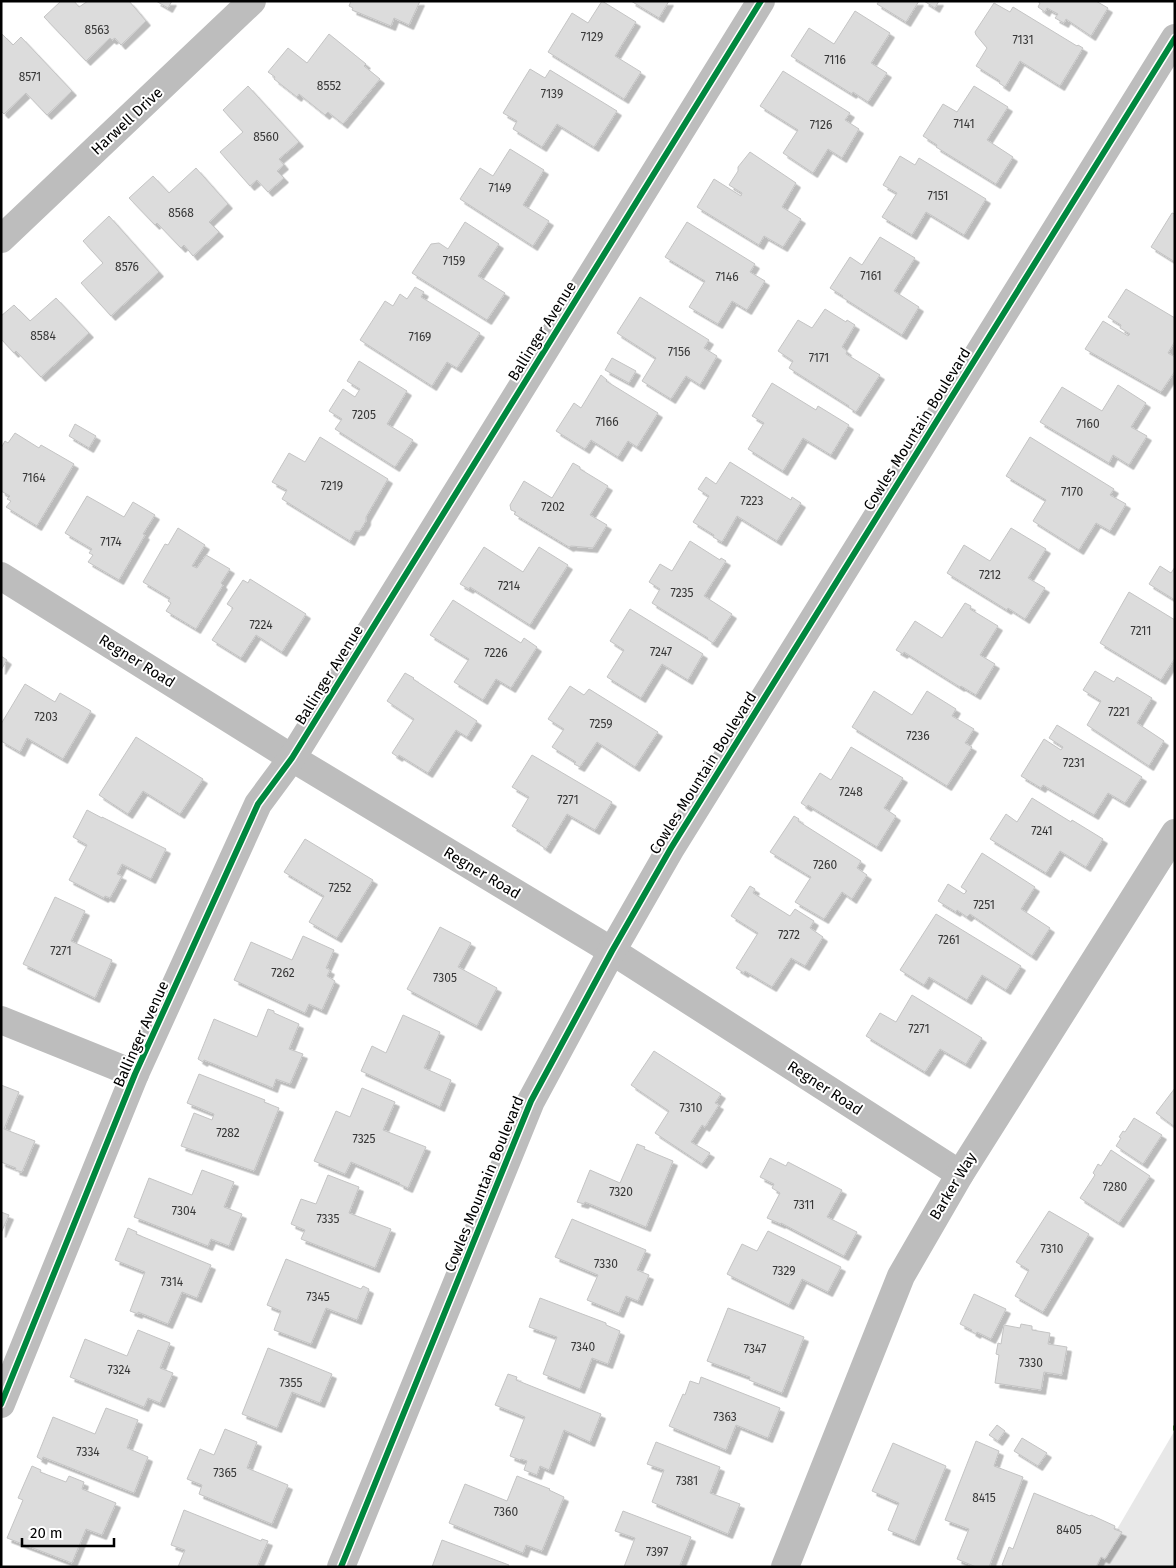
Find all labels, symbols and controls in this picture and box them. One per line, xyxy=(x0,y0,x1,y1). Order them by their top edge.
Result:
house number: 8563 xyxy=(85,23,109,37)
house number: 7129 xyxy=(581,30,603,44)
house number: 7131 xyxy=(1012,33,1034,47)
house number: 7116 xyxy=(824,53,846,67)
house number: 8571 xyxy=(19,70,41,84)
house number: 8552 xyxy=(317,79,341,93)
street label: Harwell Drive xyxy=(88,83,166,159)
house number: 7139 xyxy=(541,87,563,101)
house number: 7141 xyxy=(953,117,975,131)
house number: 7126 xyxy=(810,118,832,132)
house number: 8560 xyxy=(253,130,279,144)
house number: 7149 xyxy=(489,181,511,195)
house number: 7151 xyxy=(928,189,948,203)
house number: 8568 xyxy=(168,206,194,220)
house number: 7159 xyxy=(443,254,465,268)
house number: 8576 xyxy=(115,260,139,274)
house number: 7161 xyxy=(860,269,882,283)
house number: 7146 xyxy=(715,270,739,284)
street label: Ballinger Avenue xyxy=(504,278,580,384)
house number: 8584 xyxy=(30,329,56,343)
house number: 7169 xyxy=(409,330,431,344)
street label: Cowles Mountain Boulevard xyxy=(860,344,974,514)
house number: 7156 xyxy=(668,345,690,359)
house number: 7171 xyxy=(809,351,829,365)
house number: 7205 xyxy=(352,408,376,422)
house number: 7166 xyxy=(595,415,619,429)
house number: 7160 xyxy=(1076,417,1100,431)
house number: 7164 xyxy=(22,471,46,485)
house number: 7219 xyxy=(321,479,343,493)
house number: 7170 xyxy=(1061,485,1083,499)
house number: 7223 xyxy=(741,494,763,508)
house number: 7202 xyxy=(541,500,565,514)
house number: 7174 xyxy=(100,535,122,549)
house number: 7212 xyxy=(979,568,1001,582)
house number: 7214 xyxy=(498,579,521,593)
house number: 7235 xyxy=(670,586,694,600)
house number: 7224 xyxy=(249,618,273,632)
street label: Ballinger Avenue xyxy=(291,622,367,728)
house number: 7211 xyxy=(1130,624,1152,638)
street label: Regner Road xyxy=(96,631,178,691)
house number: 7247 xyxy=(650,645,672,659)
house number: 7226 xyxy=(484,646,508,660)
street label: Cowles Mountain Boulevard xyxy=(646,688,760,858)
house number: 7221 xyxy=(1108,705,1130,719)
house number: 7203 xyxy=(34,710,58,724)
house number: 7259 xyxy=(589,717,613,731)
house number: 7236 xyxy=(906,729,930,743)
house number: 7231 xyxy=(1063,756,1085,770)
house number: 7248 xyxy=(839,785,863,799)
house number: 7271 xyxy=(557,793,579,807)
house number: 7241 xyxy=(1031,824,1053,838)
street label: Regner Road xyxy=(440,843,524,903)
house number: 7260 xyxy=(813,858,837,872)
house number: 7252 xyxy=(329,881,352,895)
house number: 7251 xyxy=(973,898,995,912)
house number: 7272 xyxy=(778,928,800,942)
house number: 7261 xyxy=(938,933,960,947)
house number: 7271 xyxy=(50,944,72,958)
house number: 7262 xyxy=(271,966,295,980)
house number: 7305 xyxy=(433,971,457,985)
street label: Ballinger Avenue xyxy=(110,978,172,1090)
house number: 7271 xyxy=(908,1022,930,1036)
street label: Regner Road xyxy=(784,1057,866,1119)
street label: Cowles Mountain Boulevard xyxy=(440,1093,528,1275)
house number: 7310 xyxy=(680,1101,703,1115)
house number: 7282 xyxy=(216,1126,240,1140)
house number: 7325 xyxy=(352,1132,376,1146)
street label: Barker Way xyxy=(926,1148,981,1223)
house number: 7280 xyxy=(1103,1180,1127,1194)
house number: 7320 xyxy=(609,1185,633,1199)
house number: 7311 xyxy=(793,1198,815,1212)
house number: 7304 xyxy=(172,1204,197,1218)
house number: 7335 xyxy=(316,1212,340,1226)
house number: 7310 xyxy=(1041,1242,1064,1256)
house number: 7330 xyxy=(594,1257,618,1271)
house number: 7329 xyxy=(772,1264,796,1278)
house number: 7314 xyxy=(161,1275,184,1289)
house number: 7345 xyxy=(306,1290,330,1304)
house number: 7340 xyxy=(571,1340,595,1354)
house number: 7347 xyxy=(744,1342,766,1356)
house number: 7330 xyxy=(1019,1356,1043,1370)
house number: 7324 xyxy=(107,1363,131,1377)
house number: 7355 xyxy=(279,1376,303,1390)
house number: 7363 xyxy=(713,1410,737,1424)
house number: 7334 xyxy=(76,1445,100,1459)
house number: 7365 xyxy=(213,1466,237,1480)
house number: 7381 xyxy=(676,1474,698,1488)
house number: 8415 xyxy=(972,1491,996,1505)
house number: 7360 xyxy=(494,1505,518,1519)
scale bar xyxy=(22,1516,115,1548)
house number: 8405 xyxy=(1056,1523,1082,1537)
text: 20 m xyxy=(30,1524,63,1542)
house number: 7397 xyxy=(646,1545,668,1559)

